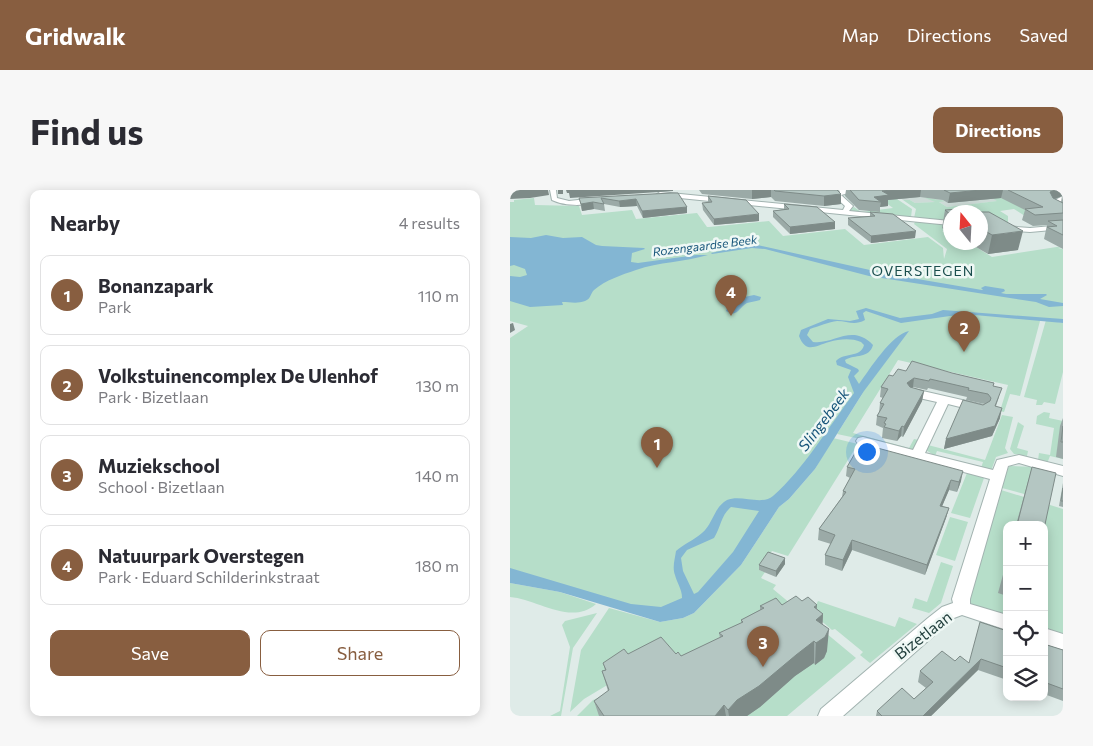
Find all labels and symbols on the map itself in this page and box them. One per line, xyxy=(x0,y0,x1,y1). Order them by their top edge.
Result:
north arrow xyxy=(943,205,988,250)
water label: Rozengaardse Beek xyxy=(652,232,759,258)
district label: OVERSTEGEN xyxy=(872,262,974,279)
pin: 4 xyxy=(715,275,747,316)
pin: 2 xyxy=(948,311,980,352)
water label: Slingebeek xyxy=(794,384,853,454)
pin: 1 xyxy=(641,427,673,468)
your location xyxy=(854,439,880,465)
street label: Bizetlaan xyxy=(890,606,955,663)
pin: 3 xyxy=(747,626,779,667)

